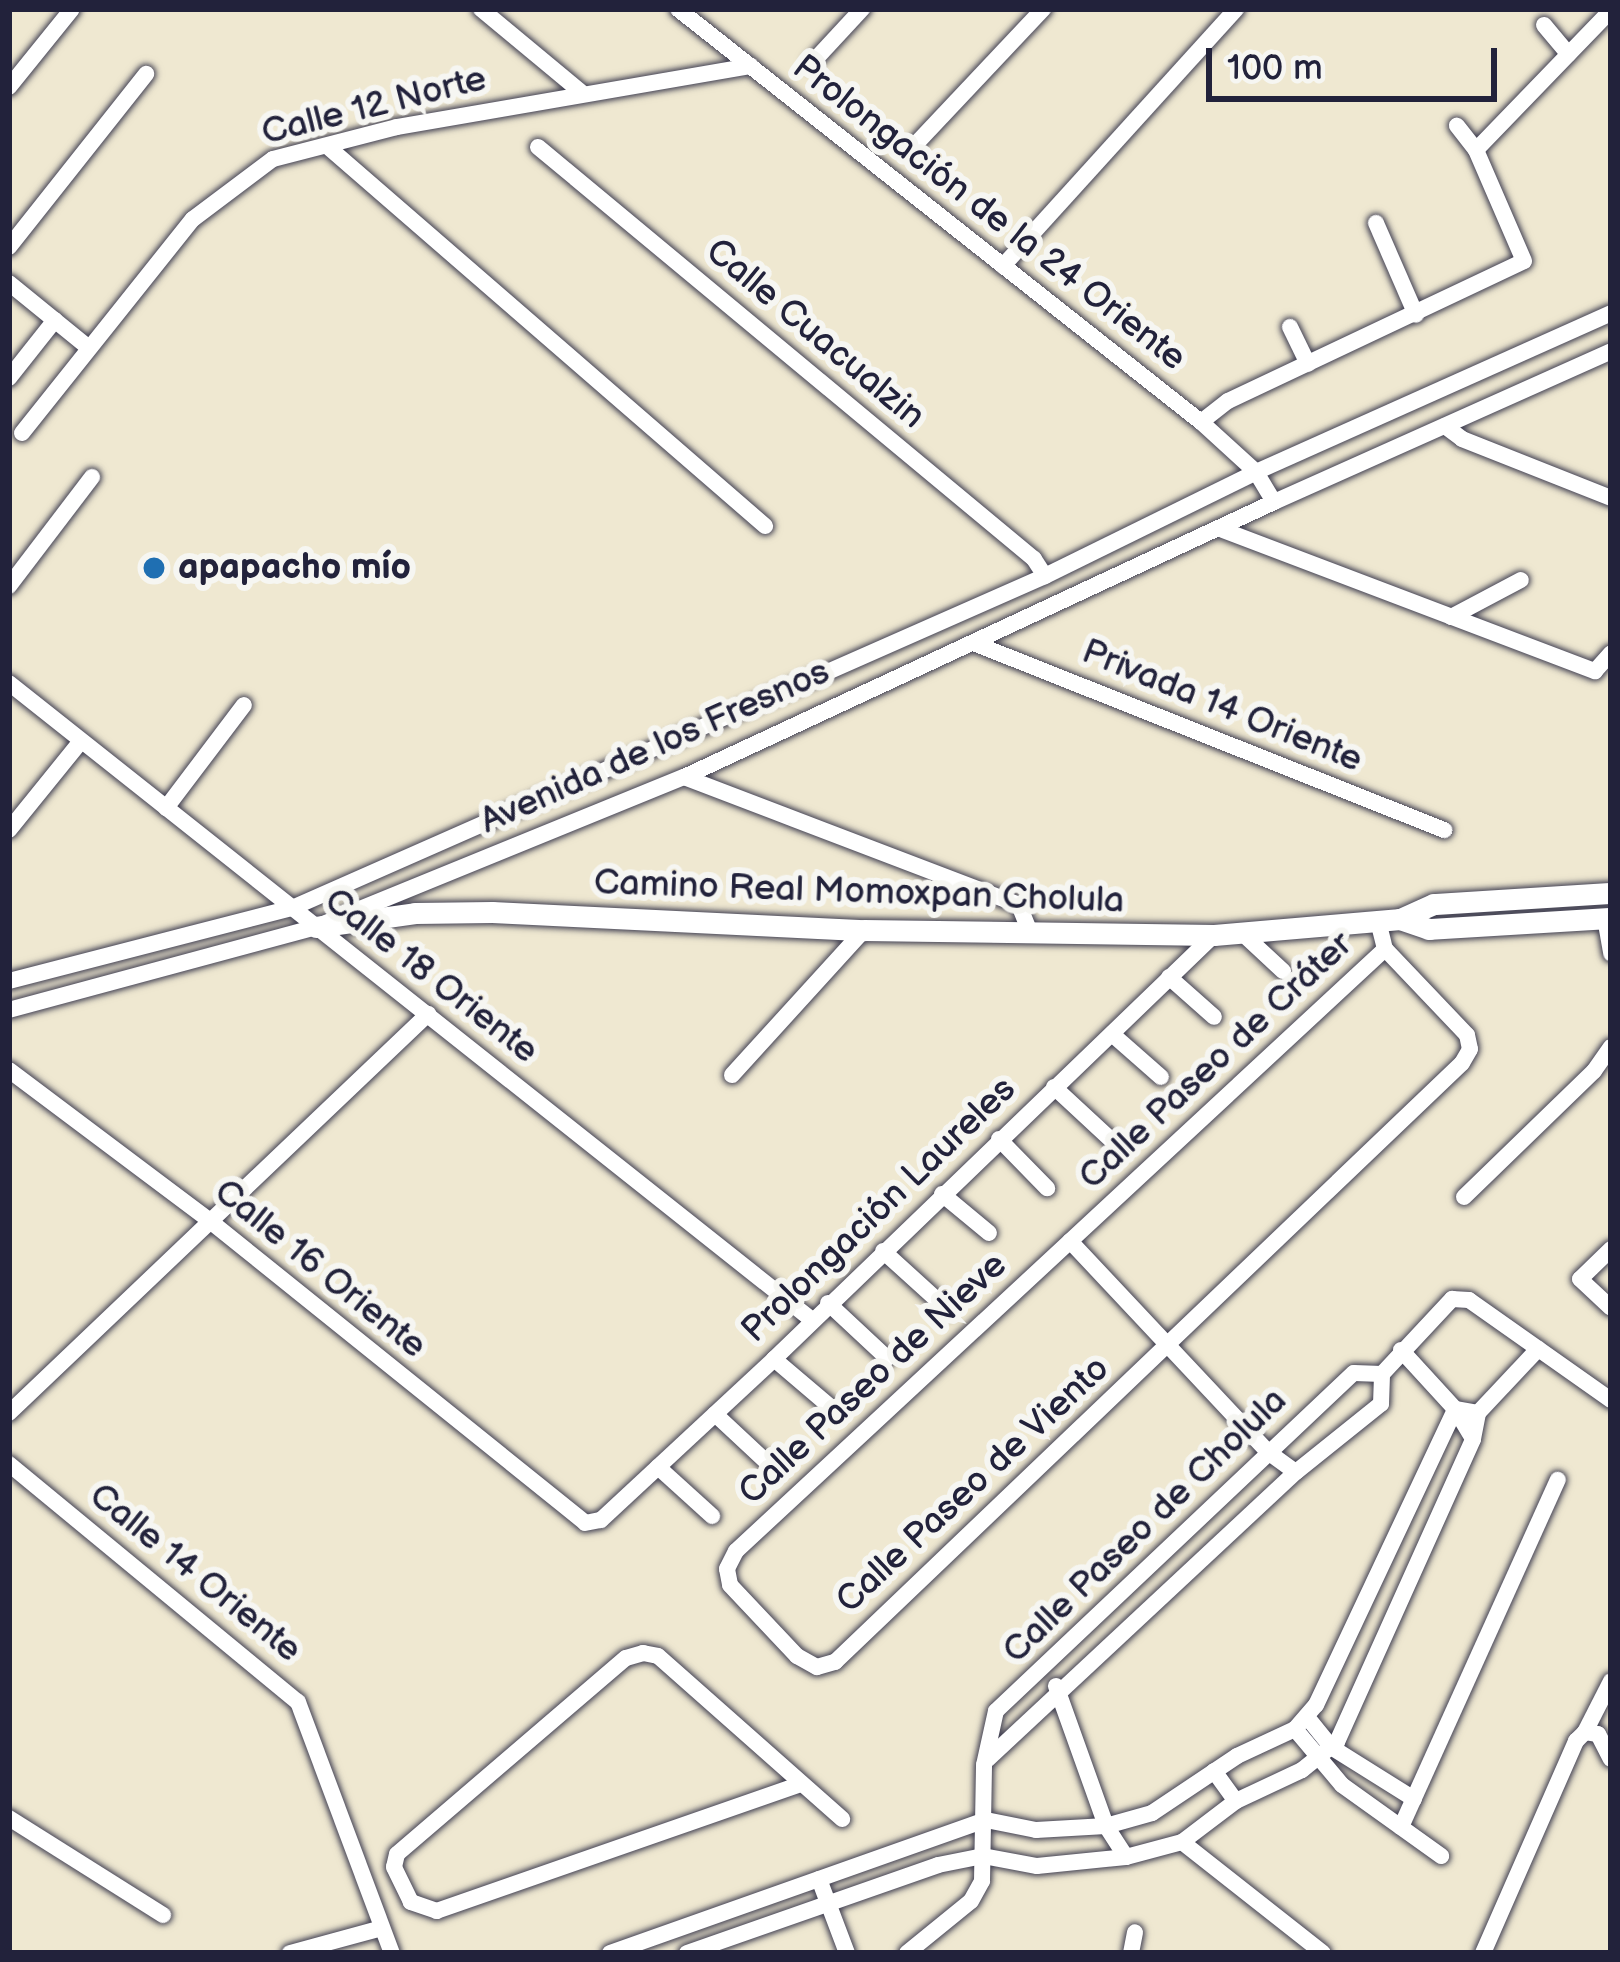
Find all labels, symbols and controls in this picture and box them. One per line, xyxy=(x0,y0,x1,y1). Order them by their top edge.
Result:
scale bar xyxy=(1212,24,1503,98)
street label: Prolongación de la 24 Oriente xyxy=(784,46,1194,380)
text: 100 m xyxy=(1227,47,1323,90)
street label: Calle 12 Norte xyxy=(257,57,491,155)
street label: Calle Cuacualzin xyxy=(697,230,933,438)
place label: apapacho mío xyxy=(178,546,411,590)
marker: apapacho mío xyxy=(141,555,167,581)
street label: Privada 14 Oriente xyxy=(1076,630,1368,782)
street label: Avenida de los Fresnos xyxy=(474,650,836,844)
street label: Camino Real Momoxpan Cholula xyxy=(593,861,1125,923)
street label: Calle 18 Oriente xyxy=(316,879,546,1073)
street label: Calle Paseo de Cráter xyxy=(1070,923,1362,1199)
street label: Prolongación Laureles xyxy=(733,1068,1025,1352)
street label: Calle 16 Oriente xyxy=(205,1170,435,1368)
street label: Calle Paseo de Nieve xyxy=(730,1244,1016,1514)
street label: Calle Paseo de Viento xyxy=(827,1347,1119,1623)
street label: Calle Paseo de Cholula xyxy=(994,1379,1296,1673)
street label: Calle 14 Oriente xyxy=(80,1474,310,1672)

